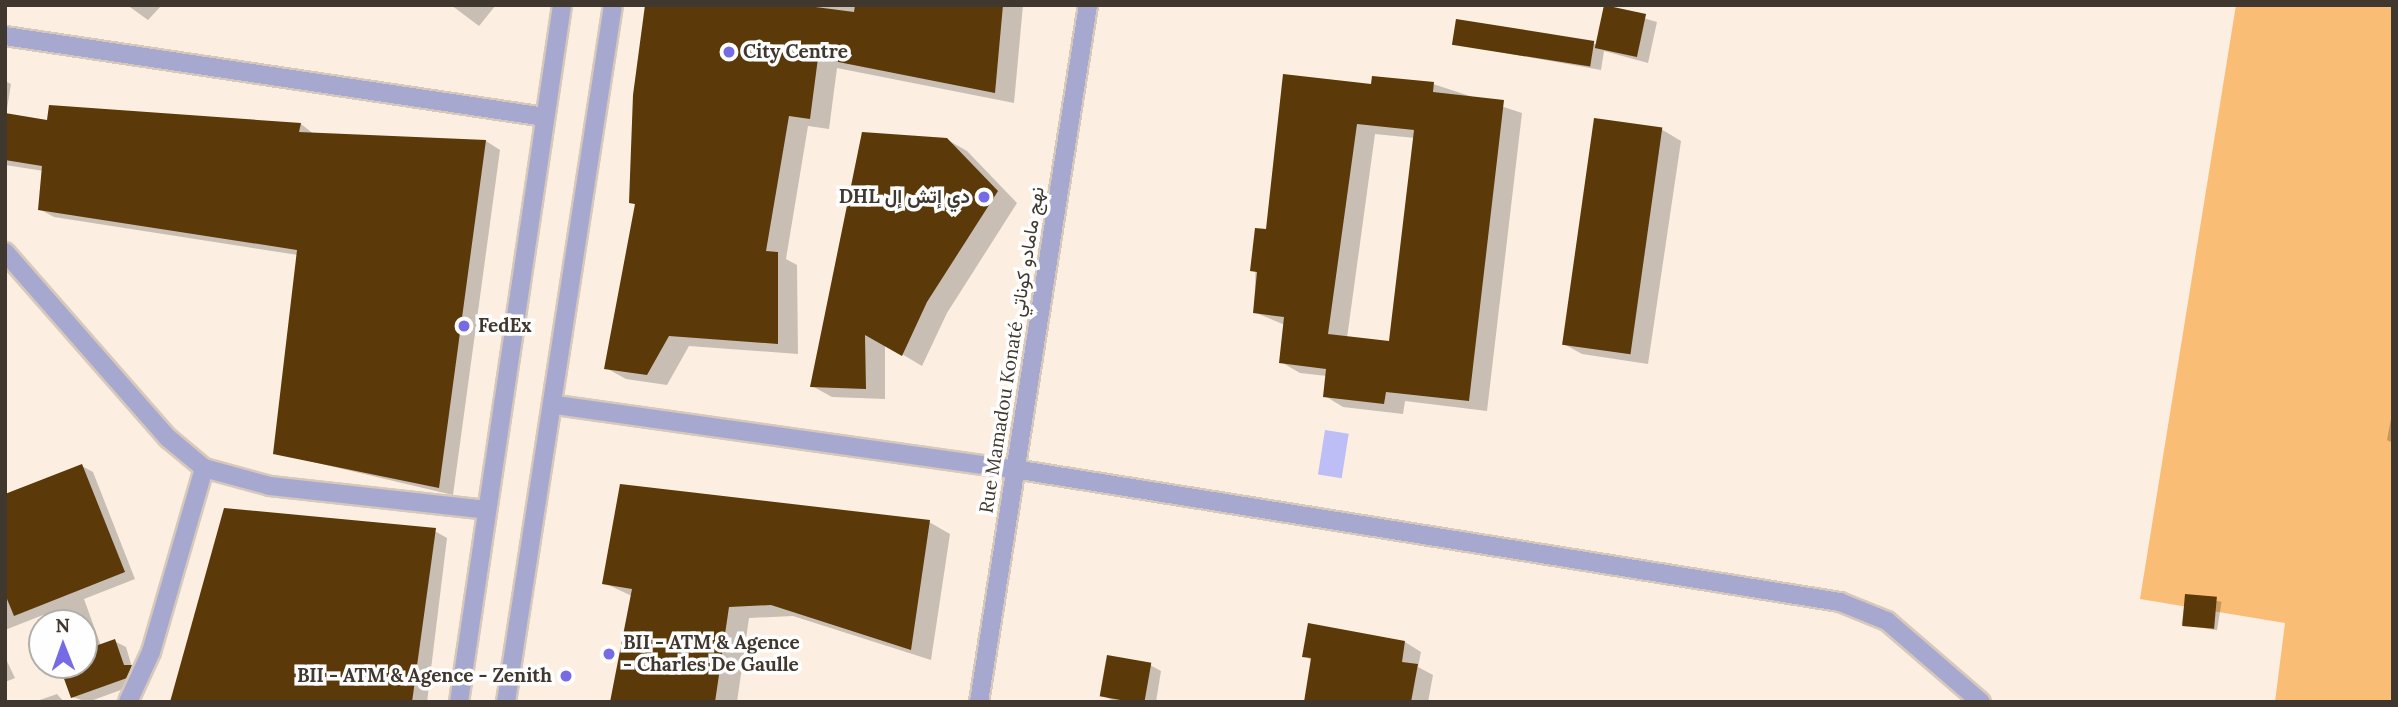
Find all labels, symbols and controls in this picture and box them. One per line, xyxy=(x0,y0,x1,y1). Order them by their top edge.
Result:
place label: City Centre xyxy=(743,41,848,63)
marker: City Centre xyxy=(721,44,737,60)
street label: Rue Mamadou Konaté نهج مامادو كوناتي xyxy=(975,185,1049,515)
place label: DHL دي إتش إل xyxy=(839,186,970,208)
marker: DHL دي إتش إل xyxy=(976,189,992,205)
place label: FedEx xyxy=(478,315,532,337)
marker: FedEx xyxy=(456,318,472,334)
north arrow xyxy=(28,609,98,679)
text: N xyxy=(55,613,70,637)
place label: BII - ATM & Agence - Charles De Gaulle xyxy=(623,632,800,676)
marker: BII - ATM & Agence - Charles De Gaulle xyxy=(601,646,617,662)
place label: BII - ATM & Agence - Zenith xyxy=(297,665,552,687)
marker: BII - ATM & Agence - Zenith xyxy=(558,668,574,684)

